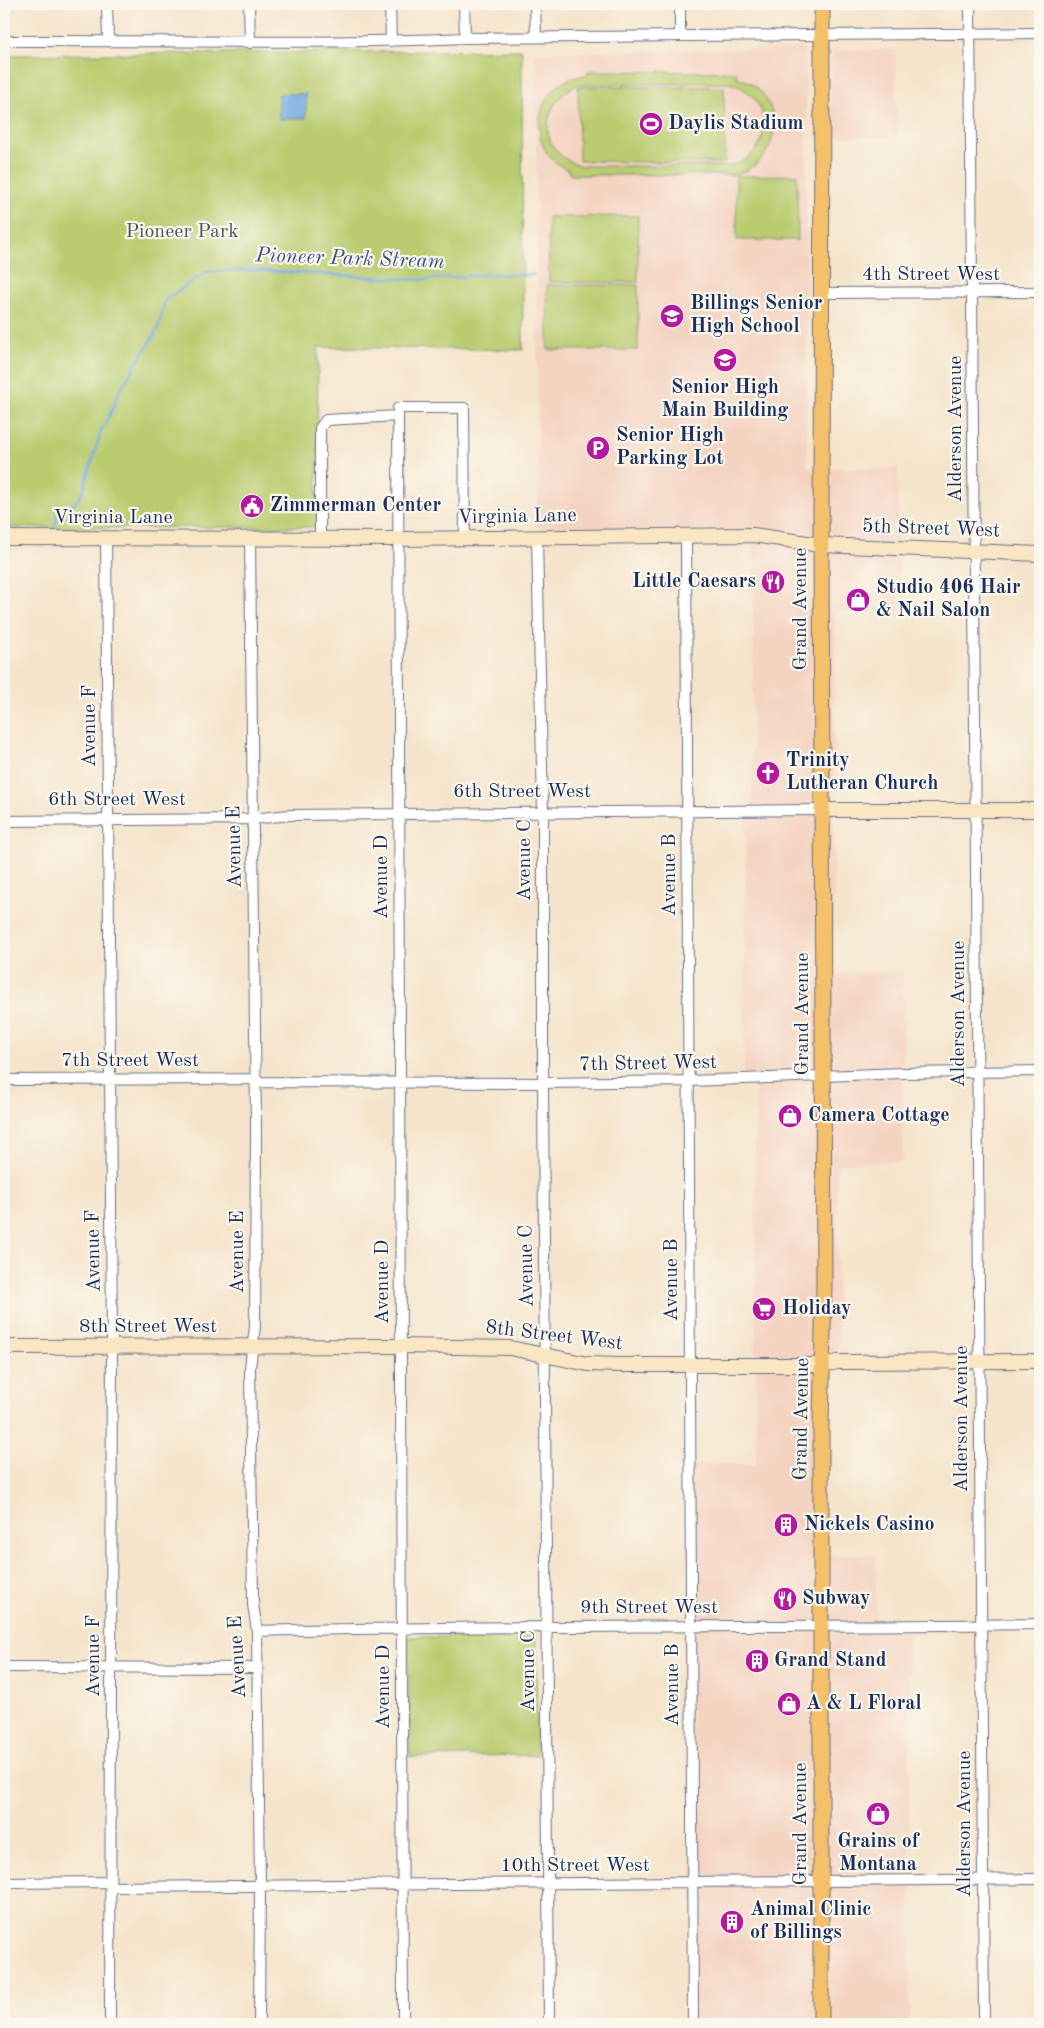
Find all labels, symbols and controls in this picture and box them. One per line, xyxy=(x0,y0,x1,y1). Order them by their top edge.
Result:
sports icon: Daylis Stadium xyxy=(638,111,664,137)
place label: Daylis Stadium xyxy=(668,114,804,134)
park label: Pioneer Park xyxy=(125,222,239,242)
water label: Pioneer Park Stream xyxy=(254,245,445,273)
street label: 4th Street West xyxy=(862,265,1000,285)
place label: Billings Senior High School xyxy=(690,294,823,337)
school or university icon: Billings Senior High School xyxy=(659,303,685,329)
school or university icon: Senior High Main Building xyxy=(712,347,738,373)
street label: Alderson Avenue xyxy=(946,355,966,503)
place label: Senior High Main Building xyxy=(662,378,788,421)
place label: Senior High Parking Lot xyxy=(616,426,724,469)
parking icon: Senior High Parking Lot xyxy=(585,435,611,461)
public building icon: Zimmerman Center xyxy=(239,493,265,519)
place label: Zimmerman Center xyxy=(270,496,441,516)
street label: Virginia Lane xyxy=(457,506,577,528)
street label: Virginia Lane xyxy=(53,508,173,528)
street label: 5th Street West xyxy=(862,517,1000,541)
street label: Grand Avenue xyxy=(791,548,811,670)
restaurant icon: Little Caesars xyxy=(760,569,786,595)
place label: Little Caesars xyxy=(632,572,756,592)
place label: Studio 406 Hair & Nail Salon xyxy=(876,578,1021,621)
shop icon: Studio 406 Hair & Nail Salon xyxy=(845,587,871,613)
street label: Avenue F xyxy=(80,685,100,767)
place label: Trinity Lutheran Church xyxy=(786,751,939,794)
church icon: Trinity Lutheran Church xyxy=(755,760,781,786)
street label: 6th Street West xyxy=(453,782,591,802)
street label: 6th Street West xyxy=(48,790,186,810)
street label: Avenue E xyxy=(224,805,246,889)
street label: Avenue C xyxy=(515,819,535,901)
street label: Avenue B xyxy=(660,834,680,916)
street label: Avenue D xyxy=(372,835,392,919)
street label: Alderson Avenue xyxy=(949,940,969,1088)
street label: Grand Avenue xyxy=(793,953,813,1075)
street label: 7th Street West xyxy=(61,1051,199,1071)
street label: 7th Street West xyxy=(579,1053,717,1075)
shop icon: Camera Cottage xyxy=(777,1103,803,1129)
place label: Camera Cottage xyxy=(808,1106,950,1126)
street label: Avenue F xyxy=(83,1210,105,1292)
street label: Avenue E xyxy=(228,1211,248,1293)
street label: Avenue C xyxy=(516,1225,538,1307)
street label: Avenue B xyxy=(662,1239,682,1321)
street label: Avenue D xyxy=(373,1240,393,1324)
supermarket icon: Holiday xyxy=(751,1296,777,1322)
place label: Holiday xyxy=(782,1299,851,1319)
street label: 8th Street West xyxy=(79,1317,217,1337)
street label: 8th Street West xyxy=(484,1318,624,1354)
street label: Alderson Avenue xyxy=(952,1345,972,1493)
street label: Grand Avenue xyxy=(791,1357,813,1481)
building icon: Nickels Casino xyxy=(773,1512,799,1538)
place label: Nickels Casino xyxy=(804,1515,935,1535)
restaurant icon: Subway xyxy=(772,1586,798,1612)
place label: Subway xyxy=(802,1589,870,1609)
street label: 9th Street West xyxy=(580,1598,718,1618)
street label: Avenue F xyxy=(84,1615,104,1697)
street label: Avenue E xyxy=(226,1615,250,1699)
street label: Avenue C xyxy=(519,1630,539,1712)
street label: Avenue B xyxy=(663,1644,683,1726)
street label: Avenue D xyxy=(374,1645,394,1729)
building icon: Grand Stand xyxy=(744,1648,770,1674)
place label: Grand Stand xyxy=(774,1651,887,1671)
shop icon: A & L Floral xyxy=(776,1691,802,1717)
place label: A & L Floral xyxy=(806,1694,922,1714)
street label: Alderson Avenue xyxy=(955,1750,975,1898)
street label: Grand Avenue xyxy=(791,1763,811,1885)
shop icon: Grains of Montana xyxy=(865,1801,891,1827)
place label: Grains of Montana xyxy=(837,1832,921,1875)
street label: 10th Street West xyxy=(500,1856,650,1876)
place label: Animal Clinic of Billings xyxy=(750,1900,872,1943)
building icon: Animal Clinic of Billings xyxy=(719,1909,745,1935)

